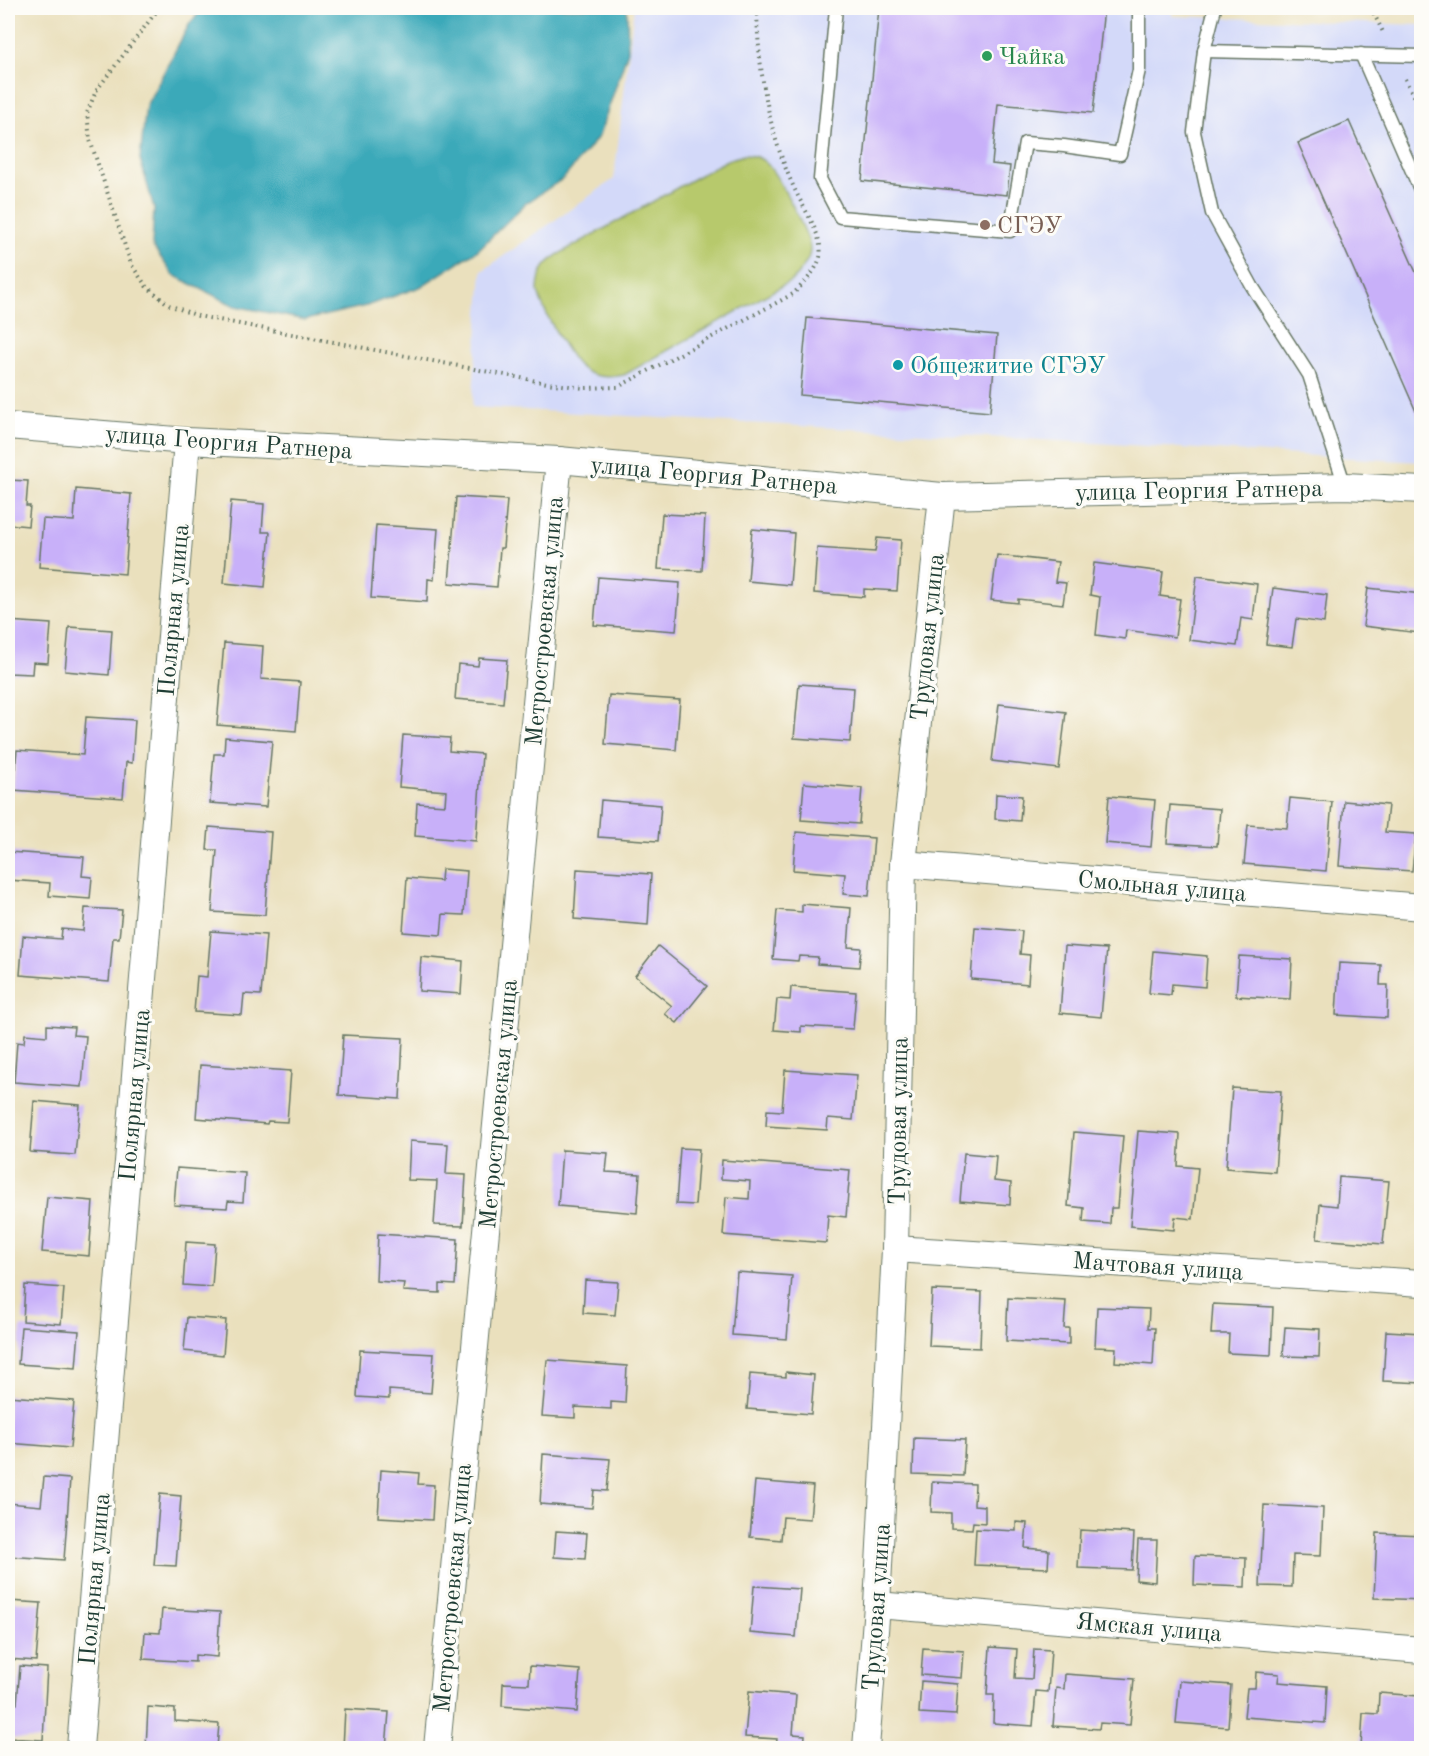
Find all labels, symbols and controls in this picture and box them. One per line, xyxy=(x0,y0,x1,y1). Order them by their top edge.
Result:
place label: Чайка xyxy=(999,46,1065,70)
marker: Чайка xyxy=(980,49,994,63)
place label: СГЭУ xyxy=(997,215,1063,239)
marker: СГЭУ xyxy=(978,218,992,232)
place label: Общежитие СГЭУ xyxy=(910,355,1106,379)
marker: Общежитие СГЭУ xyxy=(891,358,905,372)
street label: улица Георгия Ратнера xyxy=(104,423,353,465)
street label: улица Георгия Ратнера xyxy=(589,454,839,500)
street label: улица Георгия Ратнера xyxy=(1075,478,1323,506)
street label: Метростроевская улица xyxy=(523,495,569,747)
street label: Полярная улица xyxy=(155,523,195,698)
street label: Трудовая улица xyxy=(908,552,950,722)
street label: Смольная улица xyxy=(1076,869,1247,907)
street label: Метростроевская улица xyxy=(477,978,523,1230)
street label: Полярная улица xyxy=(116,1008,156,1183)
street label: Трудовая улица xyxy=(887,1037,913,1205)
street label: Мачтовая улица xyxy=(1072,1250,1244,1286)
street label: Метростроевская улица xyxy=(431,1462,477,1714)
street label: Полярная улица xyxy=(76,1492,116,1667)
street label: Трудовая улица xyxy=(860,1522,896,1692)
street label: Ямская улица xyxy=(1075,1611,1223,1647)

